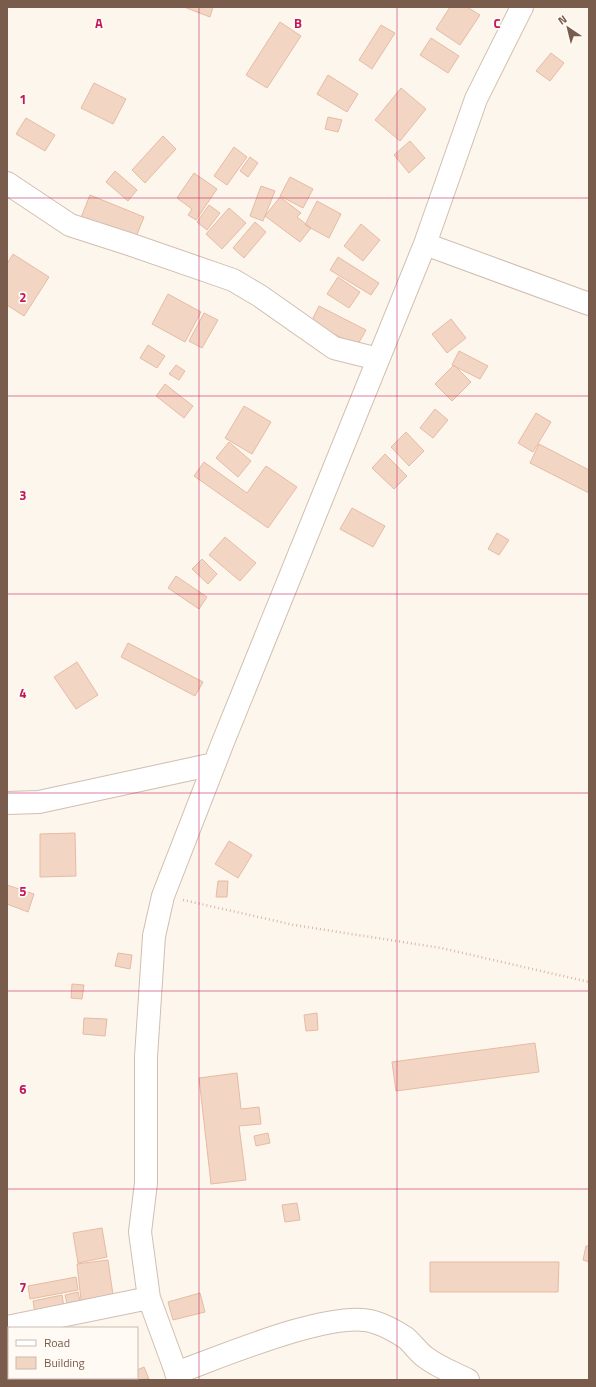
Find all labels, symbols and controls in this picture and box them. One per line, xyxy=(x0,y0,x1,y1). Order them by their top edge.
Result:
north arrow xyxy=(548,8,588,48)
text: N xyxy=(555,11,570,29)
text: A xyxy=(95,13,103,33)
text: B xyxy=(294,13,302,33)
text: C xyxy=(493,13,501,33)
text: 1 xyxy=(19,89,27,109)
text: 2 xyxy=(19,287,27,307)
text: 3 xyxy=(19,485,27,505)
text: 4 xyxy=(19,683,27,703)
text: 5 xyxy=(19,881,27,901)
text: 6 xyxy=(19,1079,27,1099)
text: 7 xyxy=(19,1277,27,1297)
legend xyxy=(8,1327,138,1379)
text: Road xyxy=(44,1333,70,1352)
text: Building xyxy=(44,1353,85,1372)

